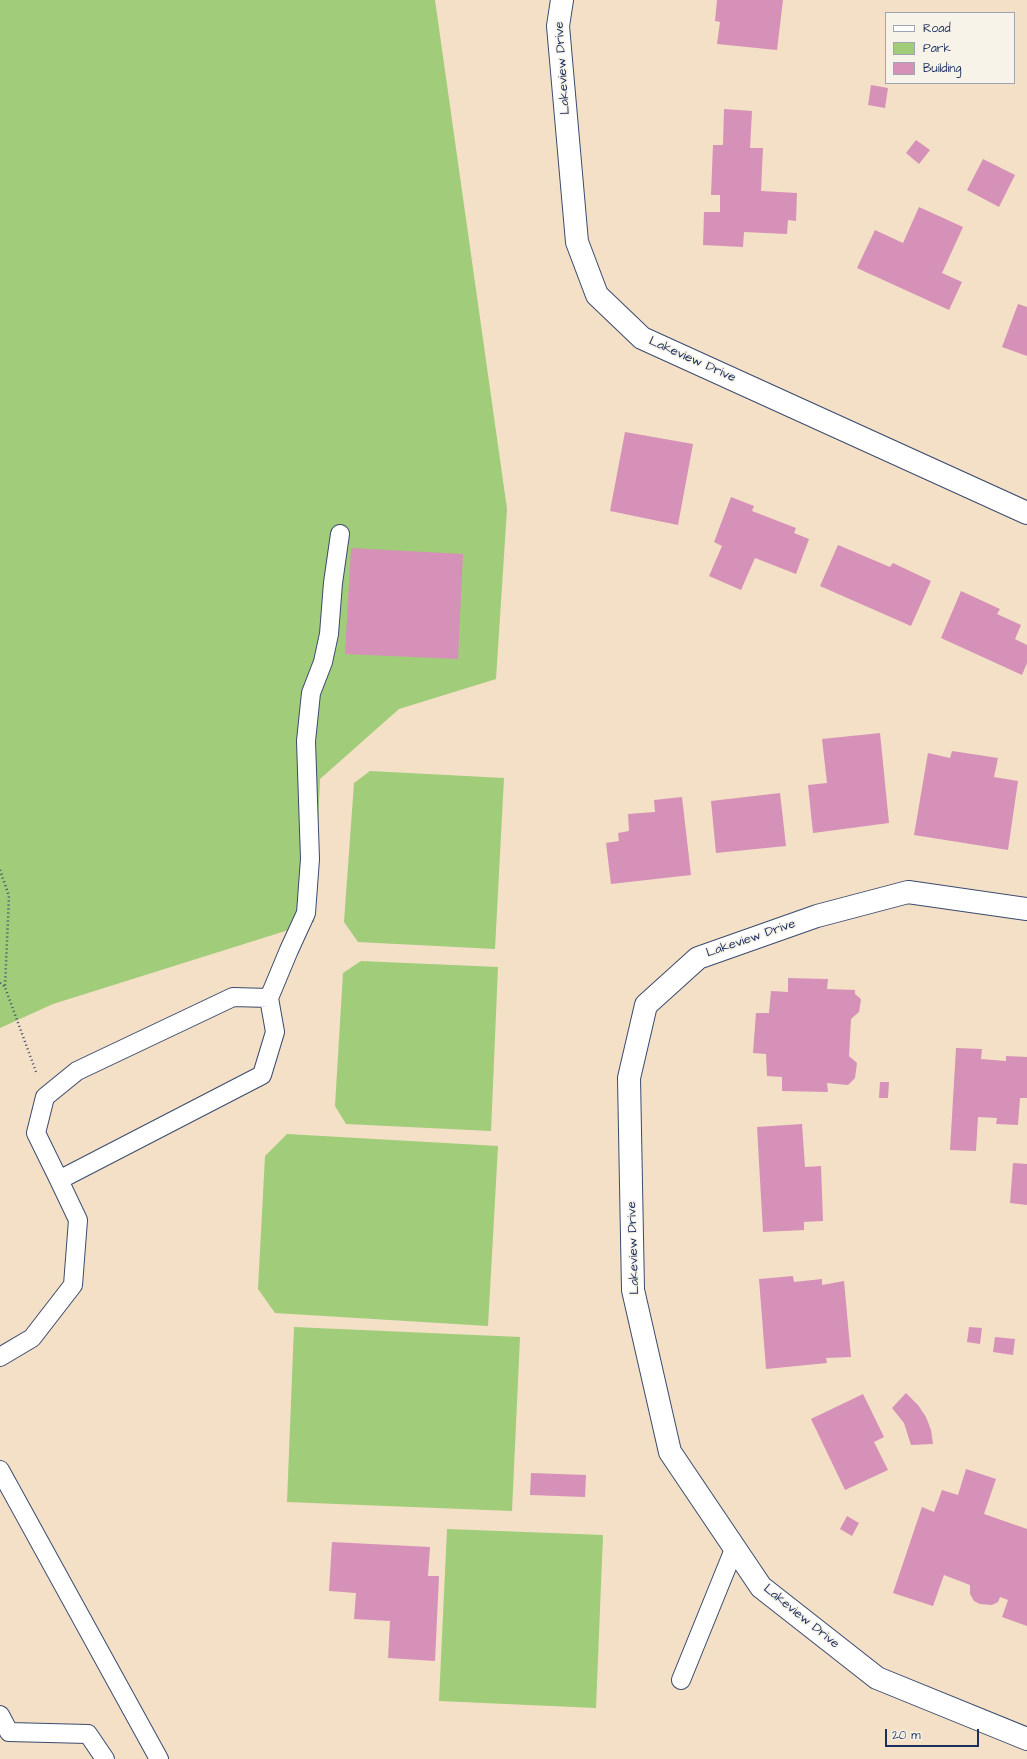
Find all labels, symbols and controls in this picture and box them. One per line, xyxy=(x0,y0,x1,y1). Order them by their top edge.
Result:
legend xyxy=(885,12,1015,84)
text: Road xyxy=(923,20,951,37)
street label: Lakeview Drive xyxy=(552,21,574,115)
text: Park xyxy=(923,40,951,57)
text: Building xyxy=(923,60,961,77)
street label: Lakeview Drive xyxy=(646,334,738,386)
street label: Lakeview Drive xyxy=(704,916,798,962)
street label: Lakeview Drive xyxy=(625,1201,643,1295)
street label: Lakeview Drive xyxy=(760,1582,842,1652)
scale bar xyxy=(887,1721,981,1747)
text: 20 m xyxy=(892,1727,921,1744)

